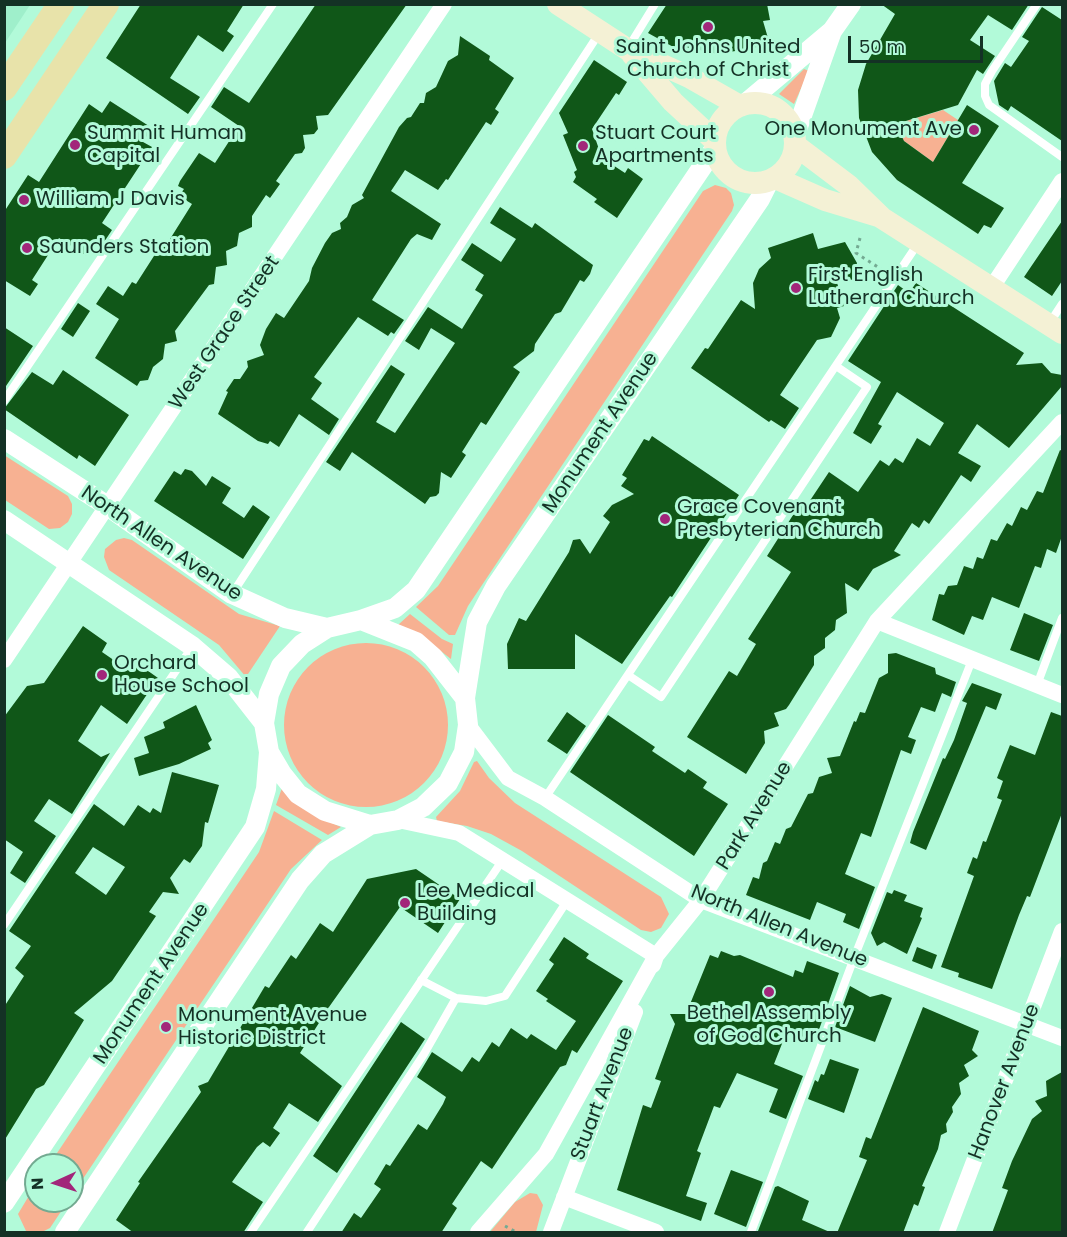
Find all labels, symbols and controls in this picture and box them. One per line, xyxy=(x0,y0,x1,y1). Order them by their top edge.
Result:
marker: Saint Johns United Church of Christ xyxy=(701,20,715,34)
scale bar xyxy=(851,24,986,62)
text: 50 m xyxy=(859,34,905,59)
place label: Saint Johns United Church of Christ xyxy=(616,36,800,83)
place label: One Monument Ave xyxy=(765,118,962,142)
place label: Summit Human Capital xyxy=(87,122,244,169)
place label: Stuart Court Apartments xyxy=(595,122,716,169)
marker: One Monument Ave xyxy=(967,123,981,137)
marker: Summit Human Capital xyxy=(68,138,82,152)
marker: Stuart Court Apartments xyxy=(576,139,590,153)
place label: William J Davis xyxy=(36,188,185,212)
marker: William J Davis xyxy=(17,193,31,207)
place label: Saunders Station xyxy=(39,236,209,260)
marker: Saunders Station xyxy=(20,241,34,255)
street label: West Grace Street xyxy=(165,252,285,414)
place label: First English Lutheran Church xyxy=(808,264,974,311)
marker: First English Lutheran Church xyxy=(789,281,803,295)
street label: Monument Avenue xyxy=(538,348,664,518)
street label: North Allen Avenue xyxy=(76,481,246,607)
place label: Grace Covenant Presbyterian Church xyxy=(677,496,881,543)
marker: Grace Covenant Presbyterian Church xyxy=(658,512,672,526)
place label: Orchard House School xyxy=(114,652,249,699)
marker: Orchard House School xyxy=(95,668,109,682)
street label: Park Avenue xyxy=(712,757,798,875)
place label: Lee Medical Building xyxy=(417,880,534,927)
street label: North Allen Avenue xyxy=(687,881,871,973)
marker: Lee Medical Building xyxy=(398,896,412,910)
street label: Monument Avenue xyxy=(89,899,215,1069)
marker: Bethel Assembly of God Church xyxy=(762,985,776,999)
street label: Hanover Avenue xyxy=(964,1001,1046,1163)
place label: Bethel Assembly of God Church xyxy=(687,1002,851,1049)
place label: Monument Avenue Historic District xyxy=(178,1004,367,1051)
marker: Monument Avenue Historic District xyxy=(159,1020,173,1034)
street label: Stuart Avenue xyxy=(567,1024,639,1164)
north arrow xyxy=(24,1153,84,1213)
text: N xyxy=(26,1177,49,1190)

